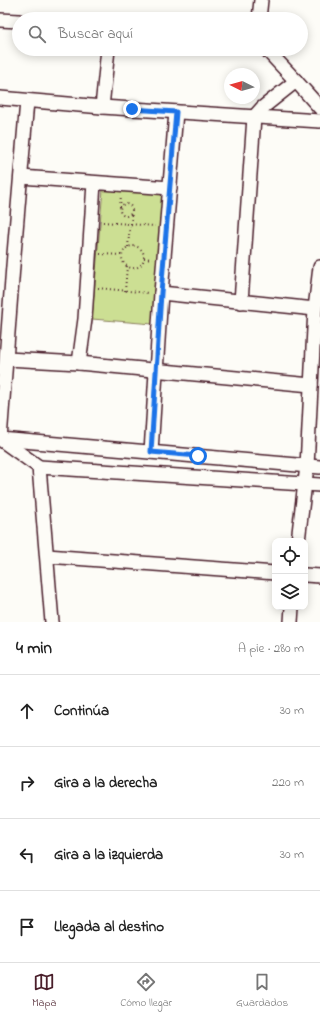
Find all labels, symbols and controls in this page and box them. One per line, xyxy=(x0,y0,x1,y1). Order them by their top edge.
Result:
search box xyxy=(12,12,308,56)
icon: search xyxy=(26,23,48,45)
text: Buscar aquí xyxy=(58,23,133,45)
north arrow xyxy=(224,68,260,104)
route end xyxy=(123,100,141,118)
route start xyxy=(189,447,207,465)
map controls xyxy=(272,538,308,610)
button: locate xyxy=(272,538,308,574)
button: layers xyxy=(272,574,308,610)
text: 4 min xyxy=(16,636,52,661)
text: A pie · 280 m xyxy=(238,639,304,658)
icon: ahead xyxy=(16,700,38,722)
text: Continúa xyxy=(54,700,109,722)
text: 30 m xyxy=(280,701,304,720)
icon: right xyxy=(16,772,38,794)
text: Gira a la derecha xyxy=(54,772,157,794)
text: 220 m xyxy=(272,773,304,792)
icon: left xyxy=(16,844,38,866)
text: Gira a la izquierda xyxy=(54,844,163,866)
text: 30 m xyxy=(280,845,304,864)
icon: arrive xyxy=(16,916,38,938)
text: Llegada al destino xyxy=(54,916,164,938)
tab: Mapa xyxy=(32,971,56,1011)
tab: Cómo llegar xyxy=(120,971,172,1011)
tab: Guardados xyxy=(236,971,288,1011)

